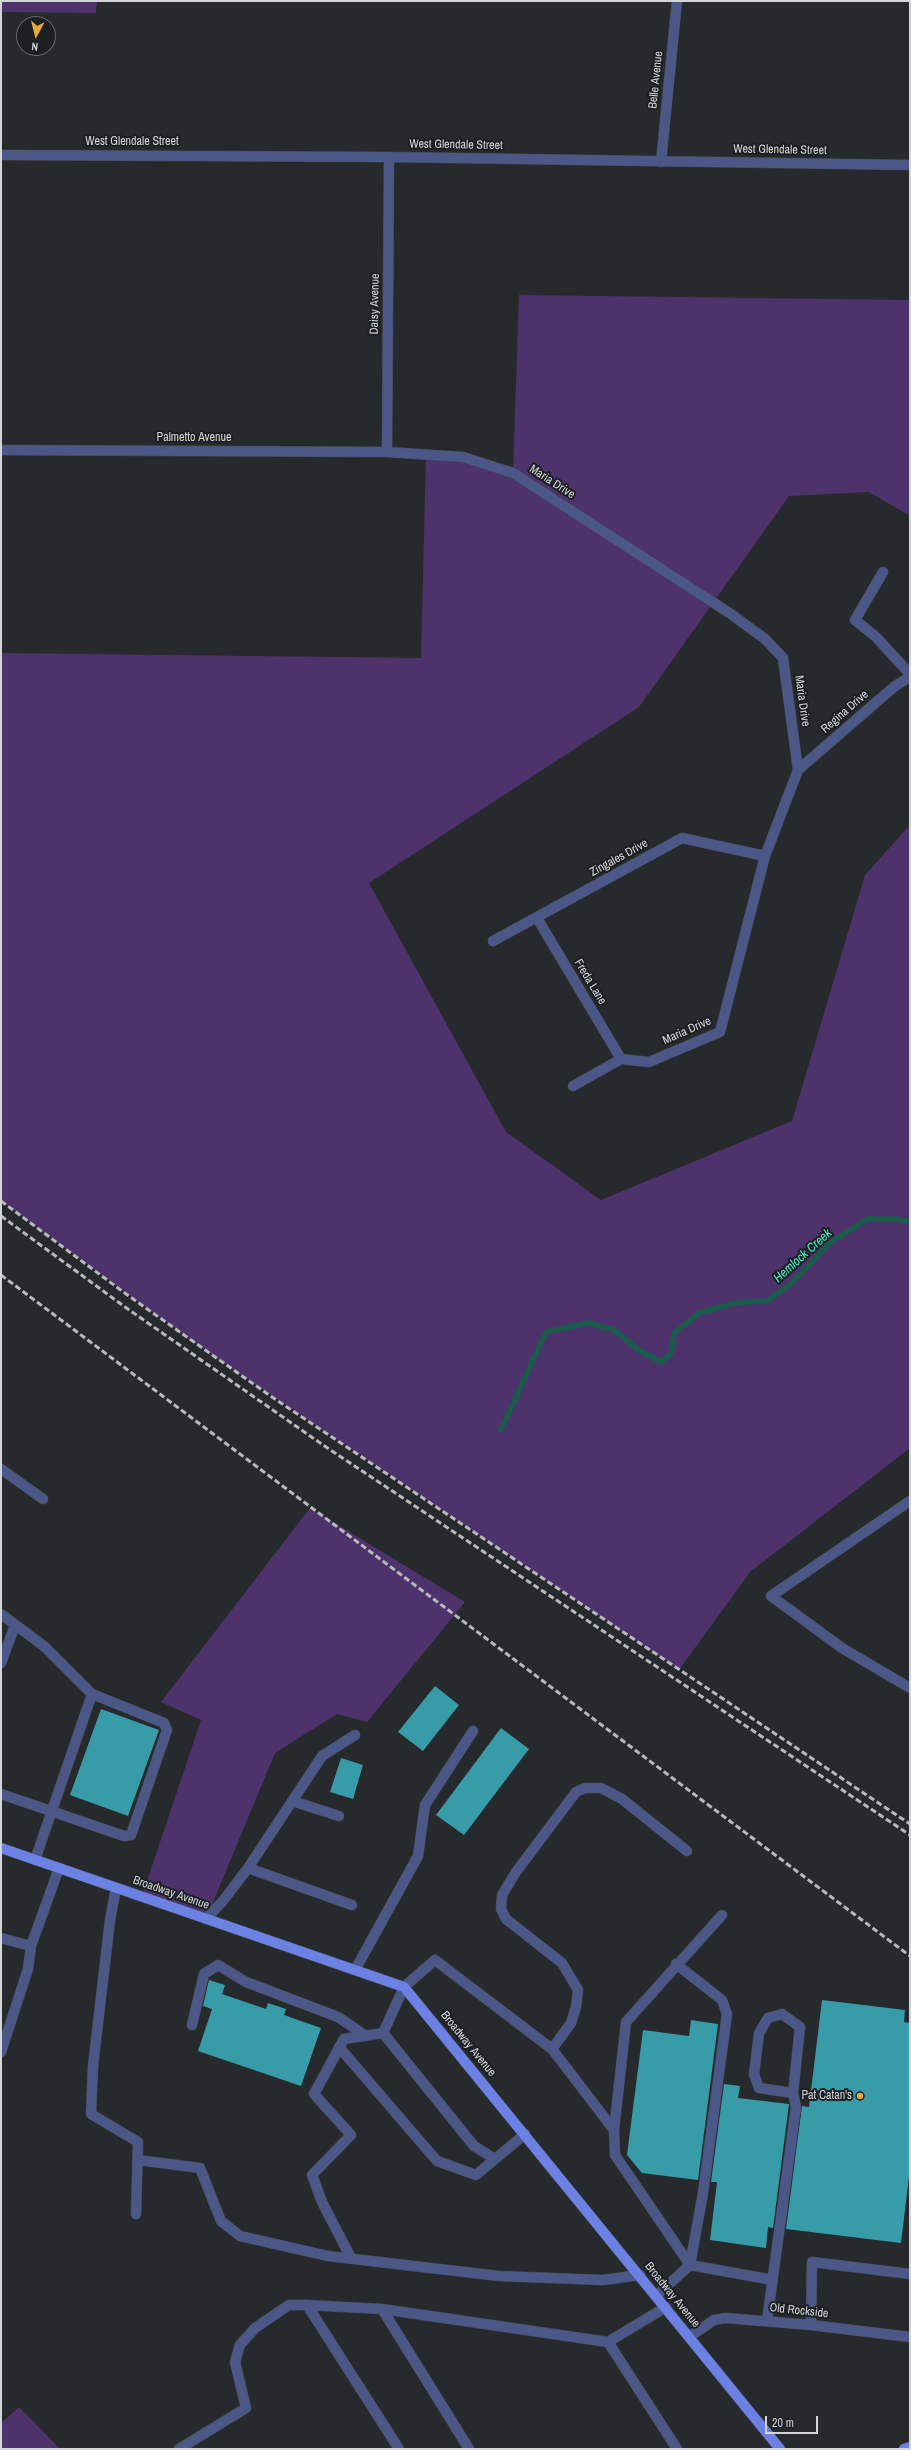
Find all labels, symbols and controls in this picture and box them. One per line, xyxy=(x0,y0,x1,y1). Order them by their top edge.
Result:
north arrow xyxy=(16,16,56,56)
text: N xyxy=(31,40,39,54)
street label: Belle Avenue xyxy=(646,50,666,110)
street label: West Glendale Street xyxy=(85,135,179,149)
street label: West Glendale Street xyxy=(409,137,503,153)
street label: West Glendale Street xyxy=(733,142,827,158)
street label: Daisy Avenue xyxy=(367,273,383,335)
street label: Palmetto Avenue xyxy=(157,431,231,445)
street label: Maria Drive xyxy=(527,462,577,502)
street label: Maria Drive xyxy=(791,675,813,727)
street label: Regina Drive xyxy=(818,688,872,736)
street label: Zingales Drive xyxy=(588,836,650,880)
street label: Freda Lane xyxy=(571,957,609,1007)
street label: Maria Drive xyxy=(661,1014,713,1048)
water label: Hemlock Creek xyxy=(771,1226,835,1286)
street label: Broadway Avenue xyxy=(131,1873,211,1913)
street label: Broadway Avenue xyxy=(437,2009,499,2079)
place label: Pat Catan's xyxy=(801,2089,852,2103)
marker: Pat Catan's xyxy=(855,2091,865,2101)
street label: Broadway Avenue xyxy=(641,2260,703,2330)
street label: Old Rockside xyxy=(769,2301,829,2321)
scale bar xyxy=(767,2408,820,2434)
text: 20 m xyxy=(772,2415,794,2431)

